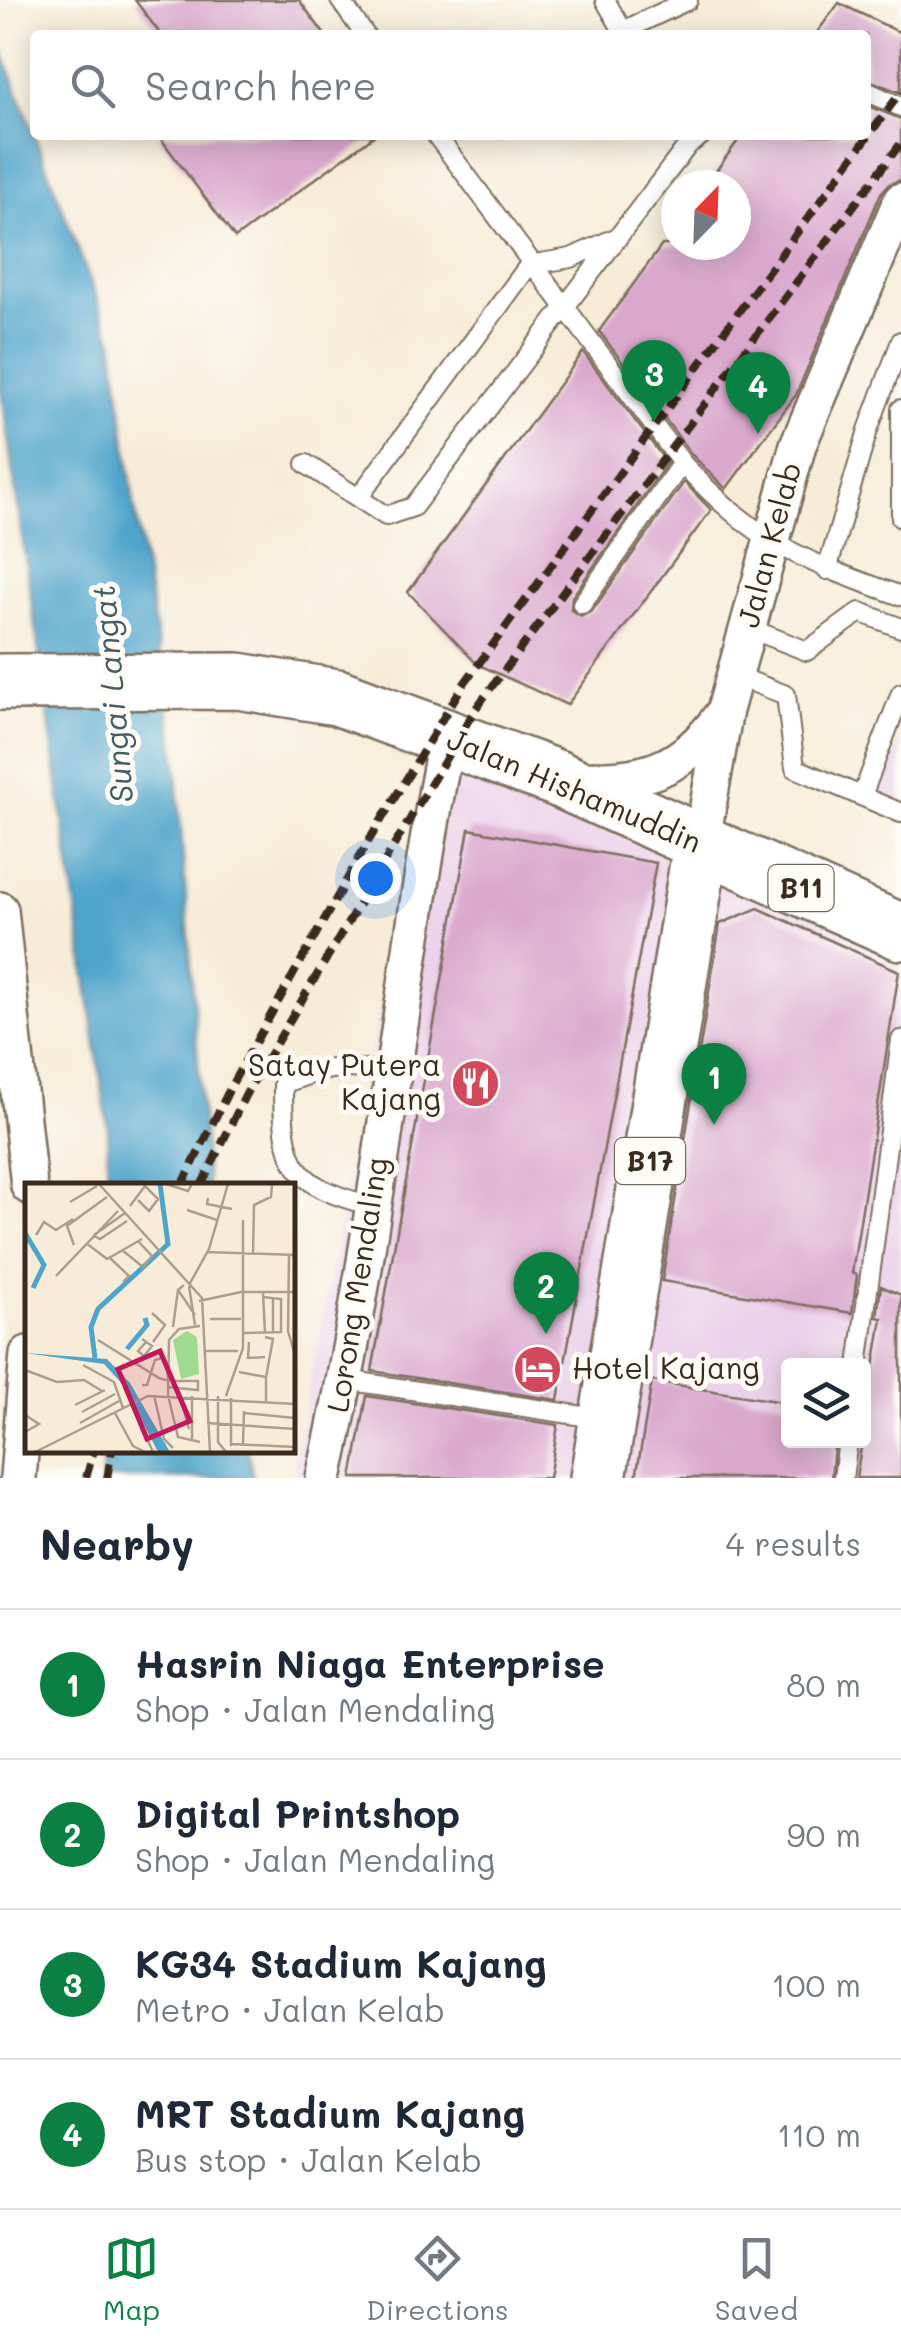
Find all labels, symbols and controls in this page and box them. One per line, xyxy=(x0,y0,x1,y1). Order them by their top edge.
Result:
search box xyxy=(30,30,871,140)
icon: search xyxy=(65,58,120,113)
text: Search here xyxy=(145,60,376,110)
north arrow xyxy=(661,170,751,260)
pin: 3 xyxy=(622,340,686,422)
pin: 4 xyxy=(726,352,790,434)
street label: Jalan Kelab xyxy=(727,457,809,632)
water label: Sungai Langat xyxy=(81,583,141,805)
street label: Jalan Hishamuddin xyxy=(442,718,708,861)
your location xyxy=(350,853,401,904)
road number: B11 xyxy=(768,865,834,911)
pin: 1 xyxy=(682,1042,746,1125)
place label: Satay Putera Kajang xyxy=(248,1044,441,1118)
restaurant icon: Satay Putera Kajang xyxy=(450,1057,502,1109)
road number: B17 xyxy=(615,1138,685,1184)
street label: Lorong Mendaling xyxy=(316,1154,396,1415)
inset map xyxy=(25,1183,295,1453)
pin: 2 xyxy=(514,1252,578,1334)
hotel icon: Hotel Kajang xyxy=(511,1343,563,1395)
place label: Hotel Kajang xyxy=(572,1347,760,1387)
map controls xyxy=(781,1358,871,1448)
button: layers xyxy=(781,1358,871,1448)
text: Nearby xyxy=(40,1516,194,1571)
text: 4 results xyxy=(725,1522,861,1564)
text: Hasrin Niaga Enterprise xyxy=(135,1638,605,1688)
text: 1 xyxy=(65,1663,80,1705)
text: 80 m xyxy=(786,1663,861,1705)
text: Shop · Jalan Mendaling xyxy=(135,1688,495,1730)
text: Digital Printshop xyxy=(135,1788,460,1838)
text: 2 xyxy=(64,1813,81,1855)
text: 90 m xyxy=(787,1813,861,1855)
text: Shop · Jalan Mendaling xyxy=(135,1838,495,1880)
text: KG34 Stadium Kajang xyxy=(135,1938,547,1988)
text: 3 xyxy=(63,1963,82,2005)
text: 100 m xyxy=(771,1963,861,2005)
text: Metro · Jalan Kelab xyxy=(135,1988,445,2030)
text: MRT Stadium Kajang xyxy=(135,2088,525,2138)
text: 4 xyxy=(62,2113,83,2155)
text: 110 m xyxy=(777,2113,861,2155)
text: Bus stop · Jalan Kelab xyxy=(135,2138,482,2180)
tab: Map xyxy=(103,2231,160,2327)
tab: Directions xyxy=(366,2231,509,2327)
tab: Saved xyxy=(715,2231,798,2327)

